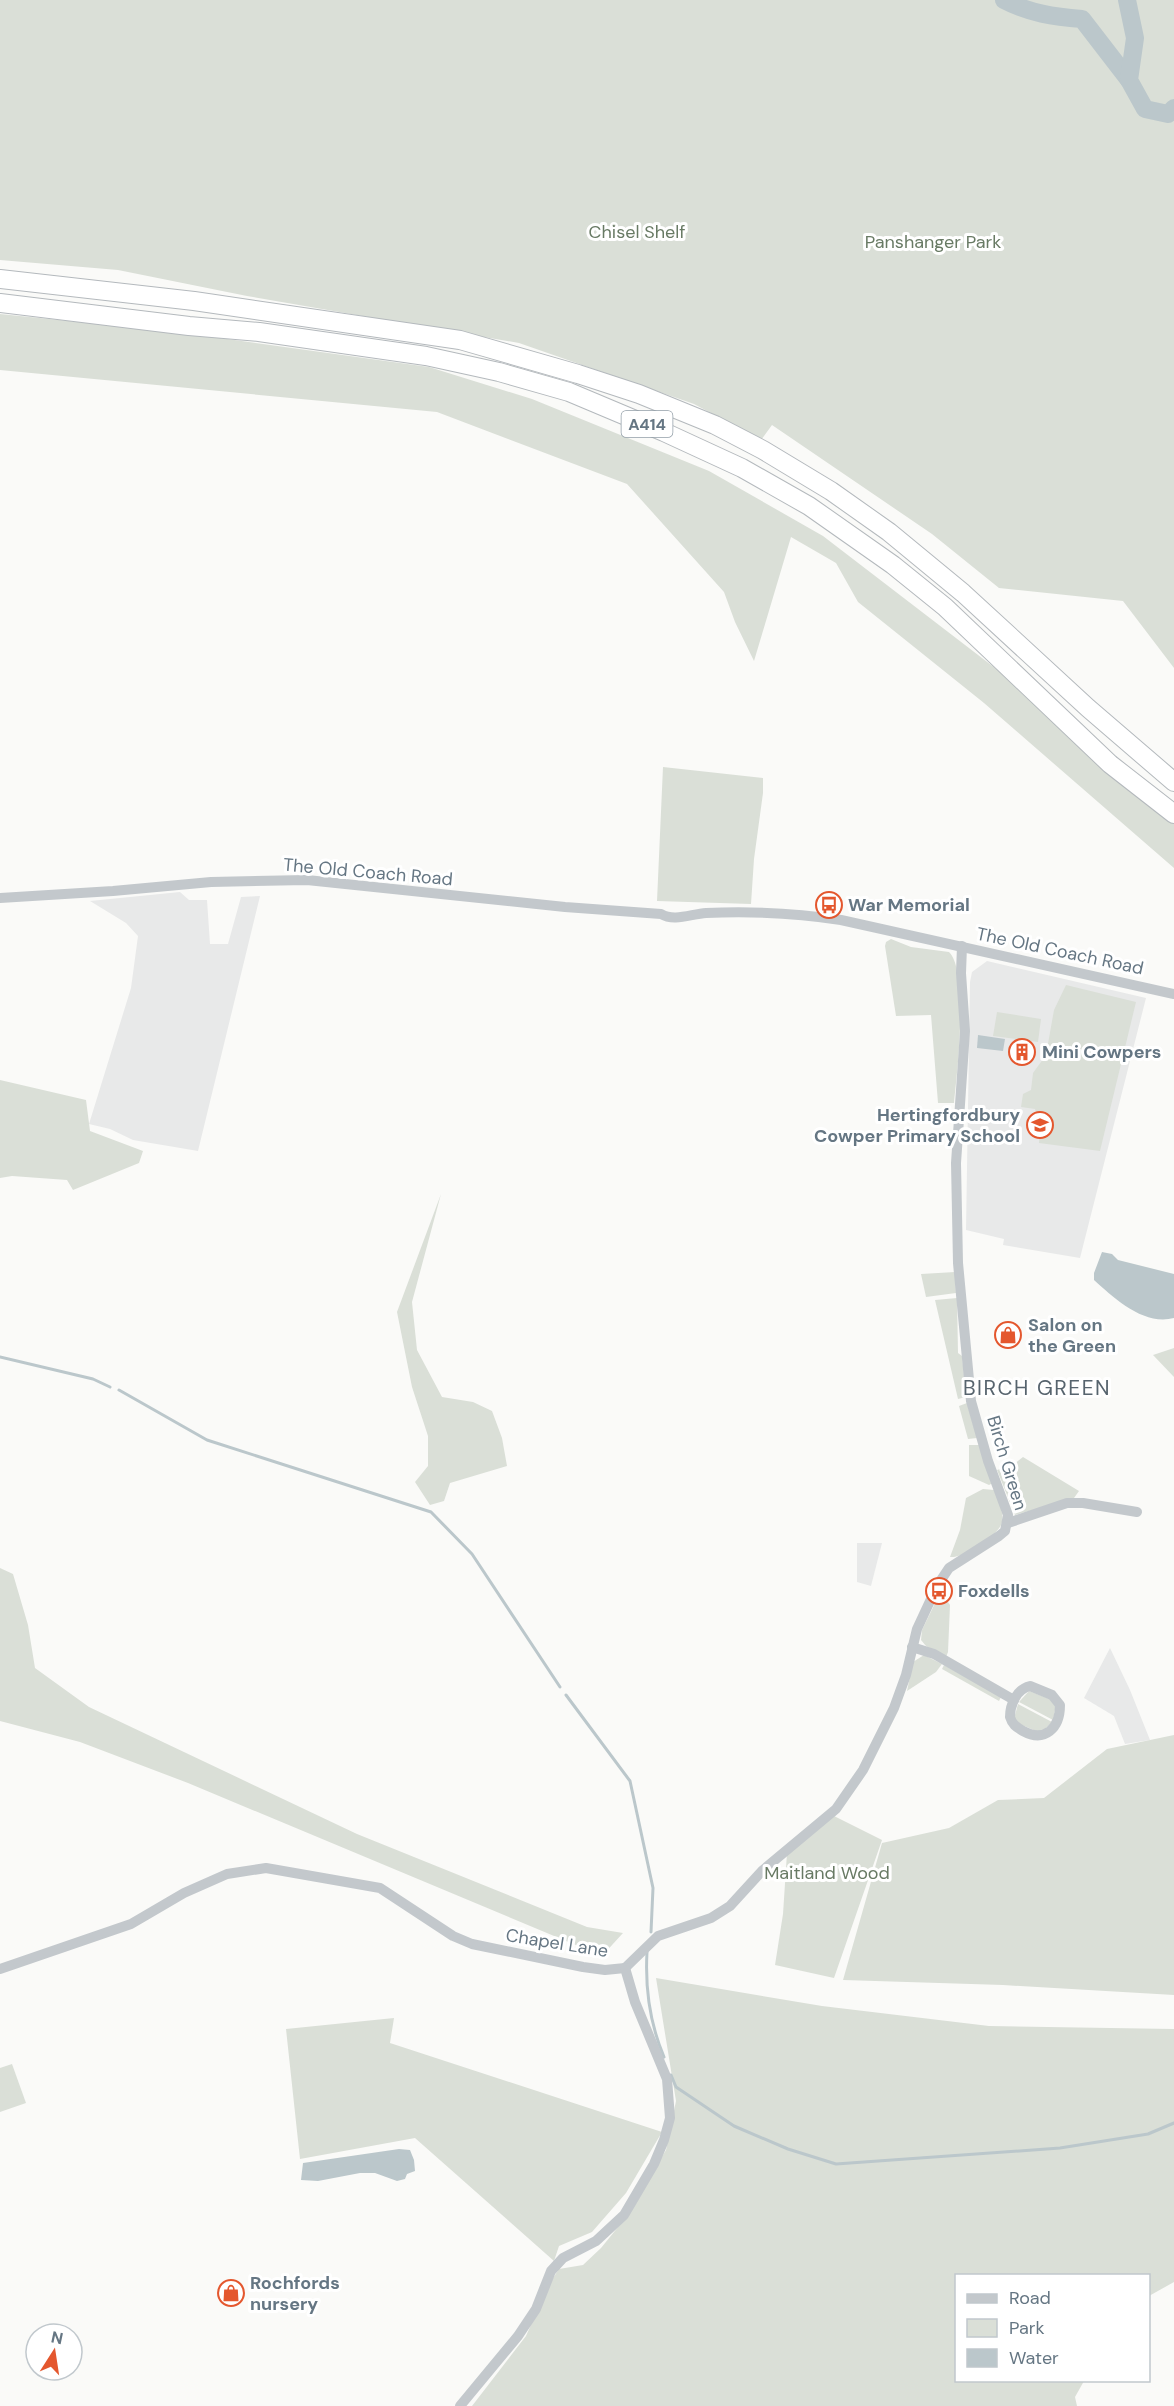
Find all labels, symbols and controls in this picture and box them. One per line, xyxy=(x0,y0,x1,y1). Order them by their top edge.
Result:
park label: Chisel Shelf xyxy=(589,220,685,244)
park label: Panshanger Park xyxy=(865,230,1001,254)
road number: A414 xyxy=(622,411,672,437)
street label: The Old Coach Road xyxy=(282,853,454,891)
bus stop icon: War Memorial xyxy=(814,890,844,920)
place label: War Memorial xyxy=(848,893,970,917)
street label: The Old Coach Road xyxy=(974,922,1146,980)
building icon: Mini Cowpers xyxy=(1007,1037,1037,1067)
place label: Mini Cowpers xyxy=(1042,1040,1161,1064)
place label: Hertingfordbury Cowper Primary School xyxy=(814,1103,1020,1148)
school or university icon: Hertingfordbury Cowper Primary School xyxy=(1025,1110,1055,1140)
place label: Salon on the Green xyxy=(1028,1313,1116,1358)
shop icon: Salon on the Green xyxy=(993,1320,1023,1350)
district label: BIRCH GREEN xyxy=(963,1374,1111,1402)
street label: Birch Green xyxy=(981,1413,1033,1513)
bus stop icon: Foxdells xyxy=(924,1576,954,1606)
place label: Foxdells xyxy=(958,1579,1030,1603)
park label: Maitland Wood xyxy=(764,1861,890,1885)
street label: Chapel Lane xyxy=(504,1923,610,1963)
place label: Rochfords nursery xyxy=(250,2271,340,2316)
legend xyxy=(955,2274,1150,2382)
shop icon: Rochfords nursery xyxy=(216,2278,246,2308)
text: Road xyxy=(1009,2286,1051,2310)
text: Park xyxy=(1009,2316,1045,2340)
north arrow xyxy=(24,2322,84,2382)
text: N xyxy=(49,2326,65,2349)
text: Water xyxy=(1009,2346,1059,2370)

